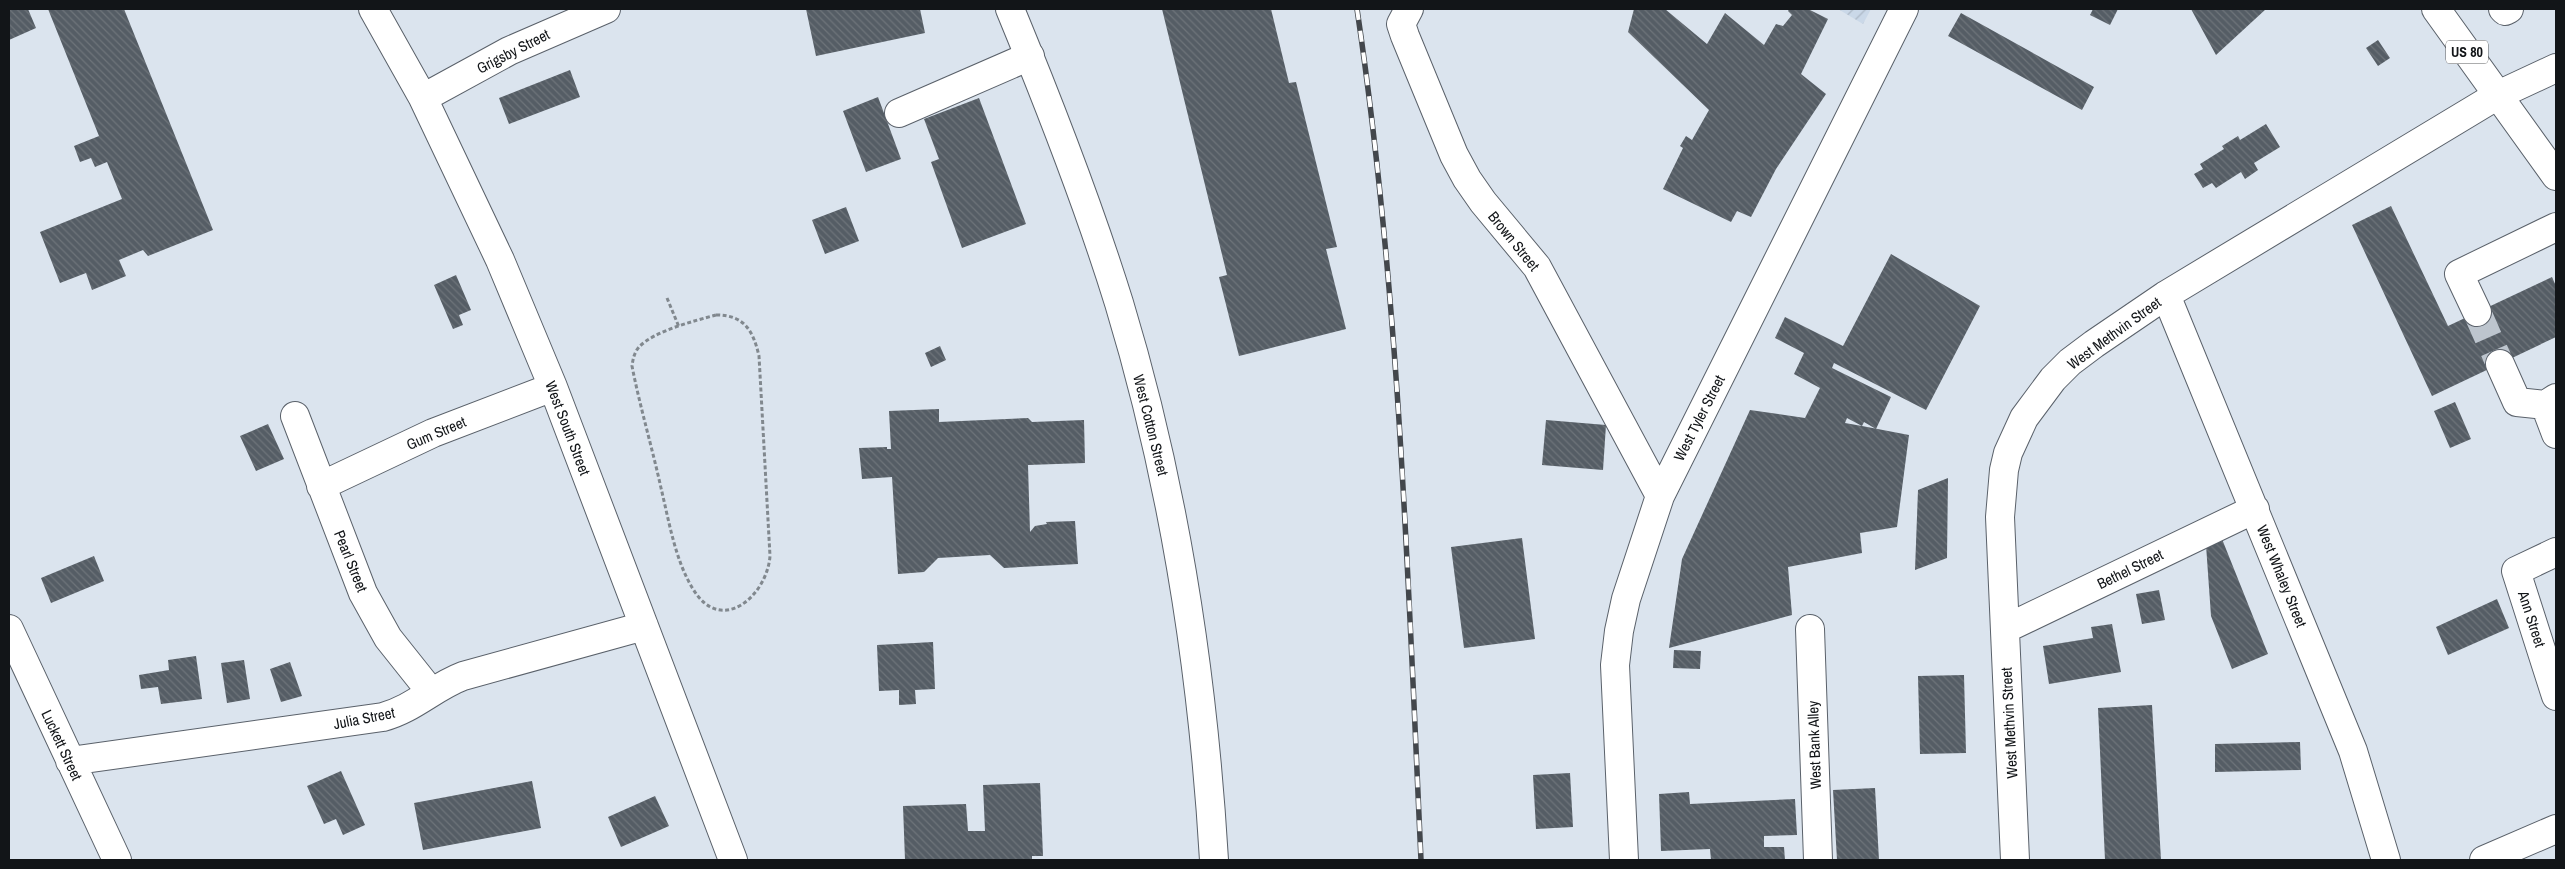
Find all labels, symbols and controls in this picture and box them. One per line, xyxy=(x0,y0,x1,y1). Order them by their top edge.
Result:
street label: Grigsby Street xyxy=(473,23,554,78)
road number: US 80 xyxy=(2446,41,2488,64)
street label: Brown Street xyxy=(1483,207,1545,276)
street label: West Methvin Street xyxy=(2063,291,2166,374)
street label: West Tyler Street xyxy=(1668,371,1730,465)
street label: West Cotton Street xyxy=(1128,372,1174,478)
street label: West South Street xyxy=(540,378,596,479)
street label: Gum Street xyxy=(403,411,470,455)
street label: West Whaley Street xyxy=(2252,522,2312,631)
street label: Pearl Street xyxy=(329,527,373,596)
street label: Bethel Street xyxy=(2093,544,2167,594)
street label: Ann Street xyxy=(2513,587,2551,650)
street label: West Methvin Street xyxy=(1996,666,2022,779)
street label: West Bank Alley xyxy=(1802,699,1826,790)
street label: Julia Street xyxy=(331,702,397,734)
street label: Luckett Street xyxy=(36,706,88,784)

